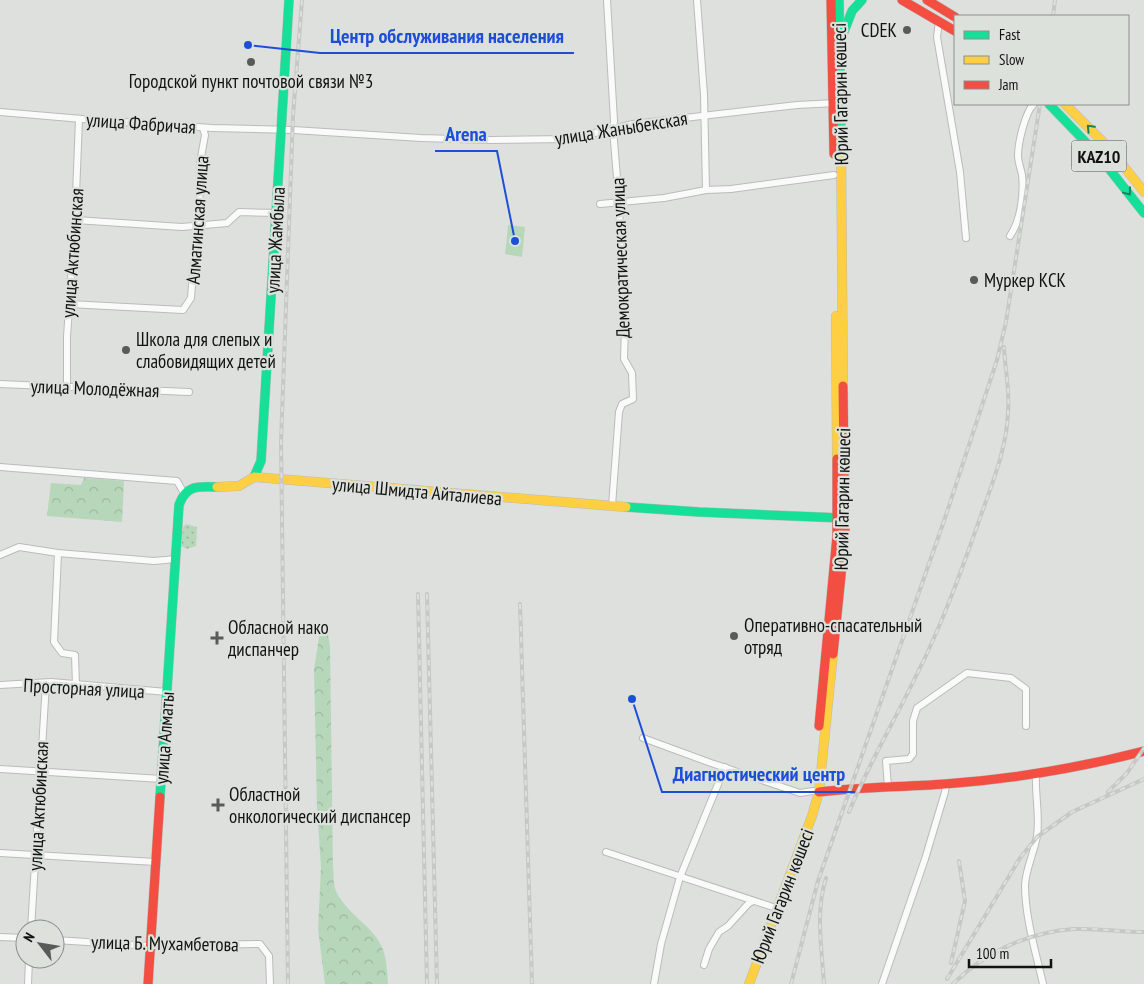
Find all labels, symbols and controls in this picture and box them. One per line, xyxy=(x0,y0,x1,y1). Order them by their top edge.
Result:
legend xyxy=(954,15,1129,105)
callout: Центр обслуживания наcеления xyxy=(320,18,574,53)
place label: CDEK xyxy=(861,18,897,42)
street label: Юрий Гагарин көшесі xyxy=(827,22,853,166)
text: Центр обслуживания наcеления xyxy=(330,23,564,49)
marker: CDEK xyxy=(901,24,913,36)
text: Fast xyxy=(999,25,1020,44)
text: Slow xyxy=(999,50,1024,69)
marker: Городской пункт почтовой связи №3 xyxy=(245,56,257,68)
place label: Городской пункт почтовой связи №3 xyxy=(129,69,373,93)
text: Jam xyxy=(998,75,1018,94)
street label: улица Жаныбекская xyxy=(553,106,689,150)
street label: улица Фабричая xyxy=(85,107,197,139)
callout: Arena xyxy=(435,116,497,151)
text: Arena xyxy=(444,121,487,147)
one-way arrow xyxy=(1086,125,1095,134)
road number: KAZ10 xyxy=(1072,140,1126,172)
street label: Алматинская улица xyxy=(181,155,213,285)
street label: Демократическая улица xyxy=(605,177,635,339)
street label: улица Жамбыла xyxy=(260,186,290,294)
one-way arrow xyxy=(1122,186,1131,196)
street label: улица Актюбинская xyxy=(56,187,88,319)
place label: Муркер КСК xyxy=(984,268,1066,292)
marker: Муркер КСК xyxy=(968,274,980,286)
place label: Школа для слепых и слабовидящих детей xyxy=(136,327,276,373)
marker: Школа для слепых и слабовидящих детей xyxy=(120,344,132,356)
street label: улица Молодёжная xyxy=(30,374,160,402)
street label: Юрий Гагарин көшесі xyxy=(829,427,855,571)
street label: улица Шмидта Айталиева xyxy=(331,472,503,510)
place label: Оперативно-спасательный отряд xyxy=(744,613,922,659)
place label: Обласной нако диспанчер xyxy=(228,615,329,661)
marker: Оперативно-спасательный отряд xyxy=(728,630,740,642)
marker: Обласной нако диспанчер xyxy=(210,631,224,645)
street label: Просторная улица xyxy=(23,673,145,703)
street label: улица Алматы xyxy=(149,691,179,785)
street label: улица Актюбинская xyxy=(23,741,53,871)
callout: Диагностический центр xyxy=(662,757,855,792)
text: Диагностический центр xyxy=(673,761,845,787)
place label: Областной онкологический диспансер xyxy=(229,782,411,828)
marker: Областной онкологический диспансер xyxy=(211,798,225,812)
street label: Юрий Гагарин көшесі xyxy=(745,825,819,967)
north arrow xyxy=(15,919,65,969)
text: N xyxy=(19,929,39,945)
street label: улица Б. Мухамбетова xyxy=(91,930,239,956)
scale bar xyxy=(969,936,1052,968)
text: 100 m xyxy=(976,944,1009,963)

